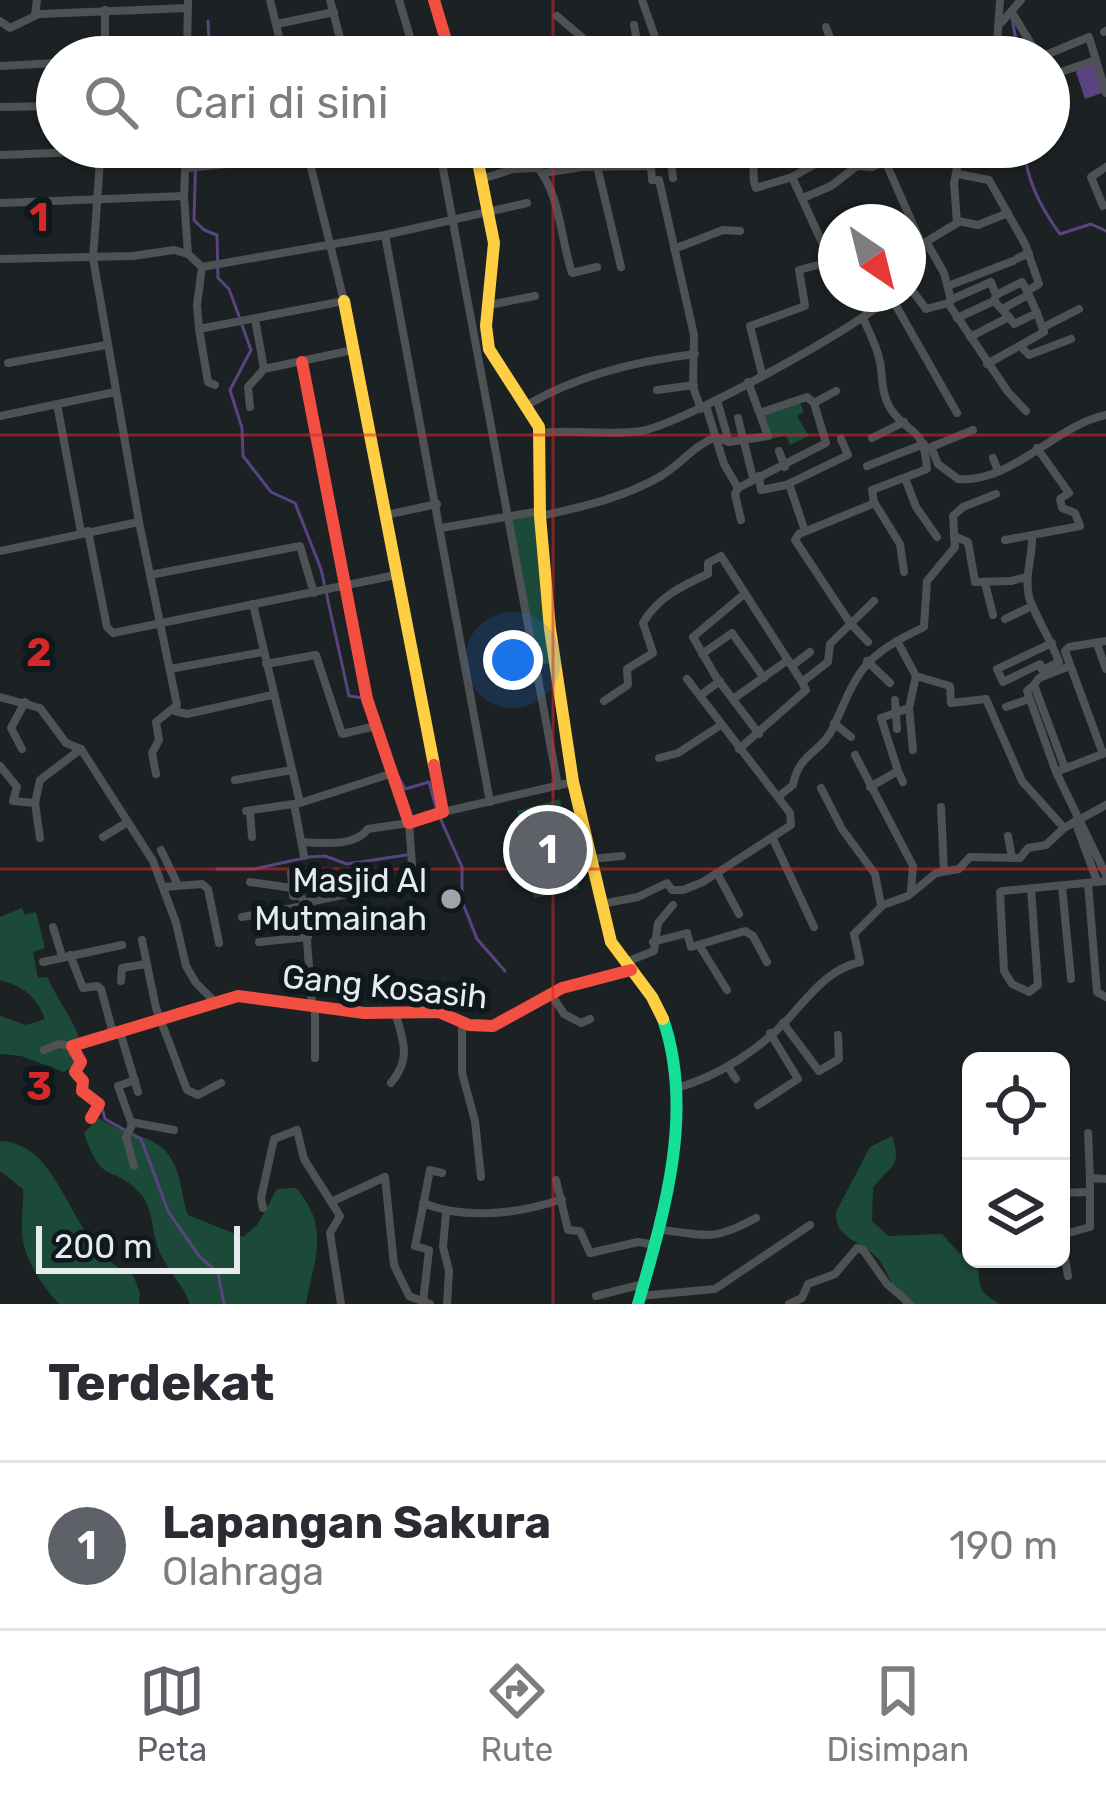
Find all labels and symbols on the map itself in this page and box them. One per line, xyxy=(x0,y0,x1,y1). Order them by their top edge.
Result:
text: 1 xyxy=(29,195,49,241)
north arrow xyxy=(818,204,926,312)
text: 2 xyxy=(26,630,52,676)
your location xyxy=(483,630,543,690)
pin: 1 xyxy=(509,805,587,895)
place label: Masjid Al Mutmainah xyxy=(254,861,427,938)
marker: Masjid Al Mutmainah xyxy=(438,886,464,912)
street label: Gang Kosasih xyxy=(280,956,490,1017)
text: 3 xyxy=(26,1064,52,1110)
scale bar xyxy=(36,1220,240,1273)

